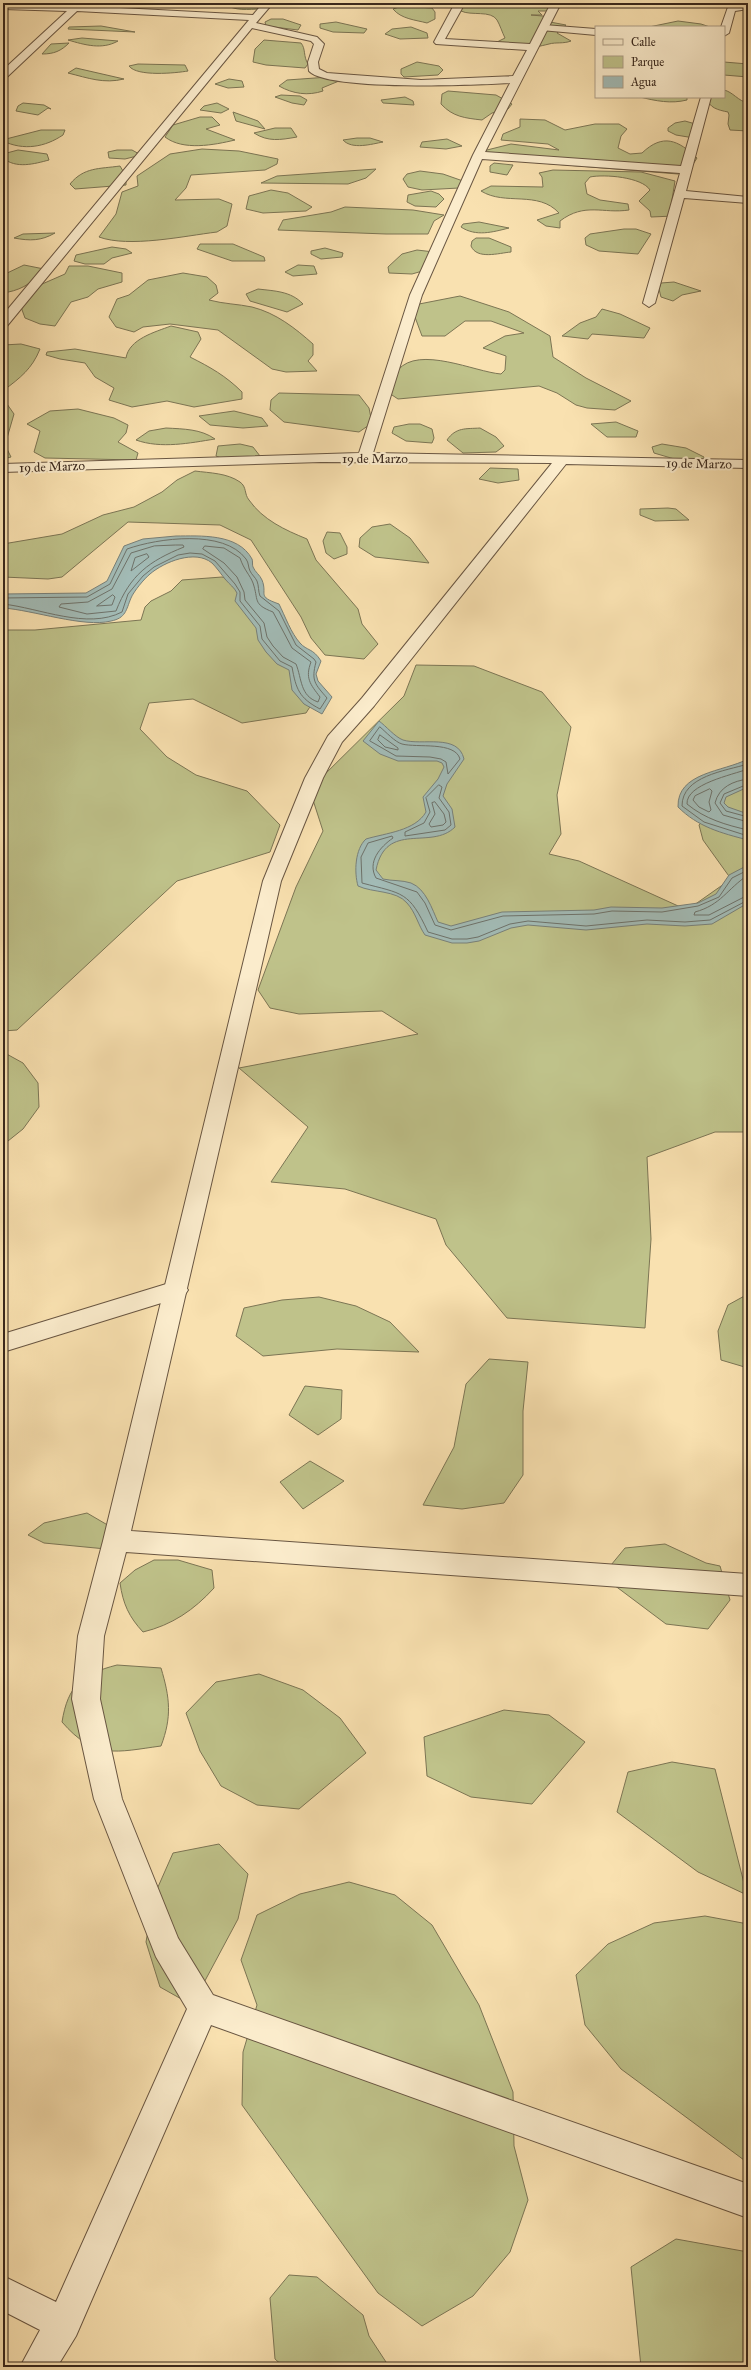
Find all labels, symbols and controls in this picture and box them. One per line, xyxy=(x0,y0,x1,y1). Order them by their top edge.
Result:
legend xyxy=(595,26,725,98)
text: Calle xyxy=(631,35,656,49)
text: Parque xyxy=(631,55,664,70)
text: Agua xyxy=(630,75,657,90)
street label: 19 de Marzo xyxy=(342,451,408,467)
street label: 19 de Marzo xyxy=(666,455,732,473)
street label: 19 de Marzo xyxy=(19,458,86,476)

